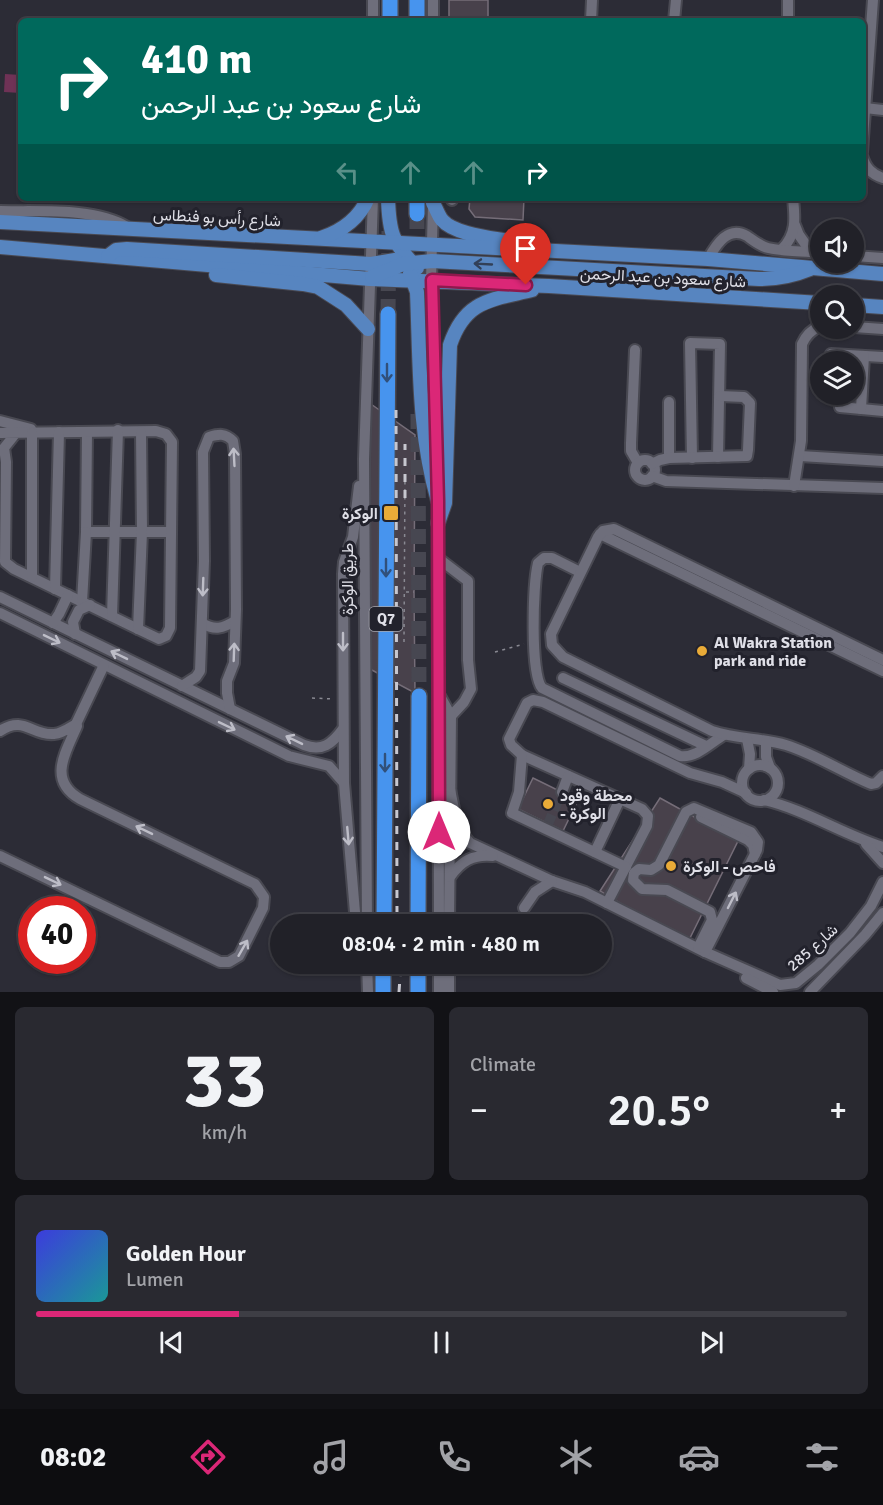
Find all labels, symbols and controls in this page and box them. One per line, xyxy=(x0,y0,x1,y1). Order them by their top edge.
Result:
text: 410 m xyxy=(141,34,252,85)
icon: right xyxy=(42,42,120,120)
text: شارع سعود بن عبد الرحمن xyxy=(141,88,421,121)
icon: left xyxy=(331,156,364,189)
icon: ahead xyxy=(394,156,427,189)
icon: ahead xyxy=(457,156,490,189)
icon: right xyxy=(520,156,553,189)
street label: شارع رأس بو فنطاس xyxy=(152,205,281,232)
map controls xyxy=(810,219,864,405)
button: sound xyxy=(810,219,864,273)
pin xyxy=(500,223,551,285)
icon: arrive xyxy=(509,232,542,265)
one-way arrow xyxy=(473,258,493,269)
street label: شارع سعود بن عبد الرحمن xyxy=(579,264,746,293)
button: search xyxy=(810,285,864,339)
button: layers xyxy=(810,351,864,405)
one-way arrow xyxy=(382,362,393,382)
one-way arrow xyxy=(229,448,240,468)
place label: الوكرة xyxy=(342,504,378,524)
marker: الوكرة xyxy=(382,504,400,522)
street label: طريق الوكرة xyxy=(338,543,358,615)
one-way arrow xyxy=(380,557,392,577)
one-way arrow xyxy=(198,577,209,597)
road number: Q7 xyxy=(370,607,402,631)
one-way arrow xyxy=(337,631,349,651)
place label: Al Wakra Station park and ride xyxy=(714,633,832,671)
one-way arrow xyxy=(43,634,61,646)
one-way arrow xyxy=(229,643,240,663)
marker: Al Wakra Station park and ride xyxy=(695,644,709,658)
one-way arrow xyxy=(110,648,128,660)
one-way arrow xyxy=(218,720,236,732)
one-way arrow xyxy=(285,734,303,746)
one-way arrow xyxy=(379,752,391,772)
place label: محطة وقود - الوكرة xyxy=(560,786,633,824)
marker: محطة وقود - الوكرة xyxy=(541,797,555,811)
position arrow xyxy=(407,800,471,864)
one-way arrow xyxy=(135,824,153,836)
one-way arrow xyxy=(343,826,354,846)
place label: فاحص - الوكرة xyxy=(683,857,776,877)
marker: فاحص - الوكرة xyxy=(664,859,678,873)
one-way arrow xyxy=(43,876,61,888)
one-way arrow xyxy=(726,892,738,910)
speed limit sign: 40 xyxy=(18,896,96,974)
street label: شارع 285 xyxy=(783,920,843,977)
text: 08:04 · 2 min · 480 m xyxy=(342,930,540,957)
one-way arrow xyxy=(238,940,250,957)
text: 33 xyxy=(182,1033,267,1129)
text: Climate xyxy=(470,1052,536,1077)
text: 20.5° xyxy=(607,1083,710,1138)
text: − xyxy=(470,1090,488,1131)
text: + xyxy=(829,1090,847,1131)
text: km/h xyxy=(202,1120,247,1145)
text: Golden Hour xyxy=(126,1240,246,1267)
text: Lumen xyxy=(126,1267,184,1292)
icon: previous xyxy=(155,1326,188,1359)
icon: pause xyxy=(425,1326,458,1359)
icon: next xyxy=(695,1326,728,1359)
icon: directions xyxy=(187,1436,229,1478)
icon: music xyxy=(310,1436,352,1478)
icon: phone xyxy=(433,1436,475,1478)
icon: climate xyxy=(555,1436,597,1478)
icon: car xyxy=(678,1436,720,1478)
icon: filters xyxy=(801,1436,843,1478)
text: 08:02 xyxy=(40,1441,107,1474)

